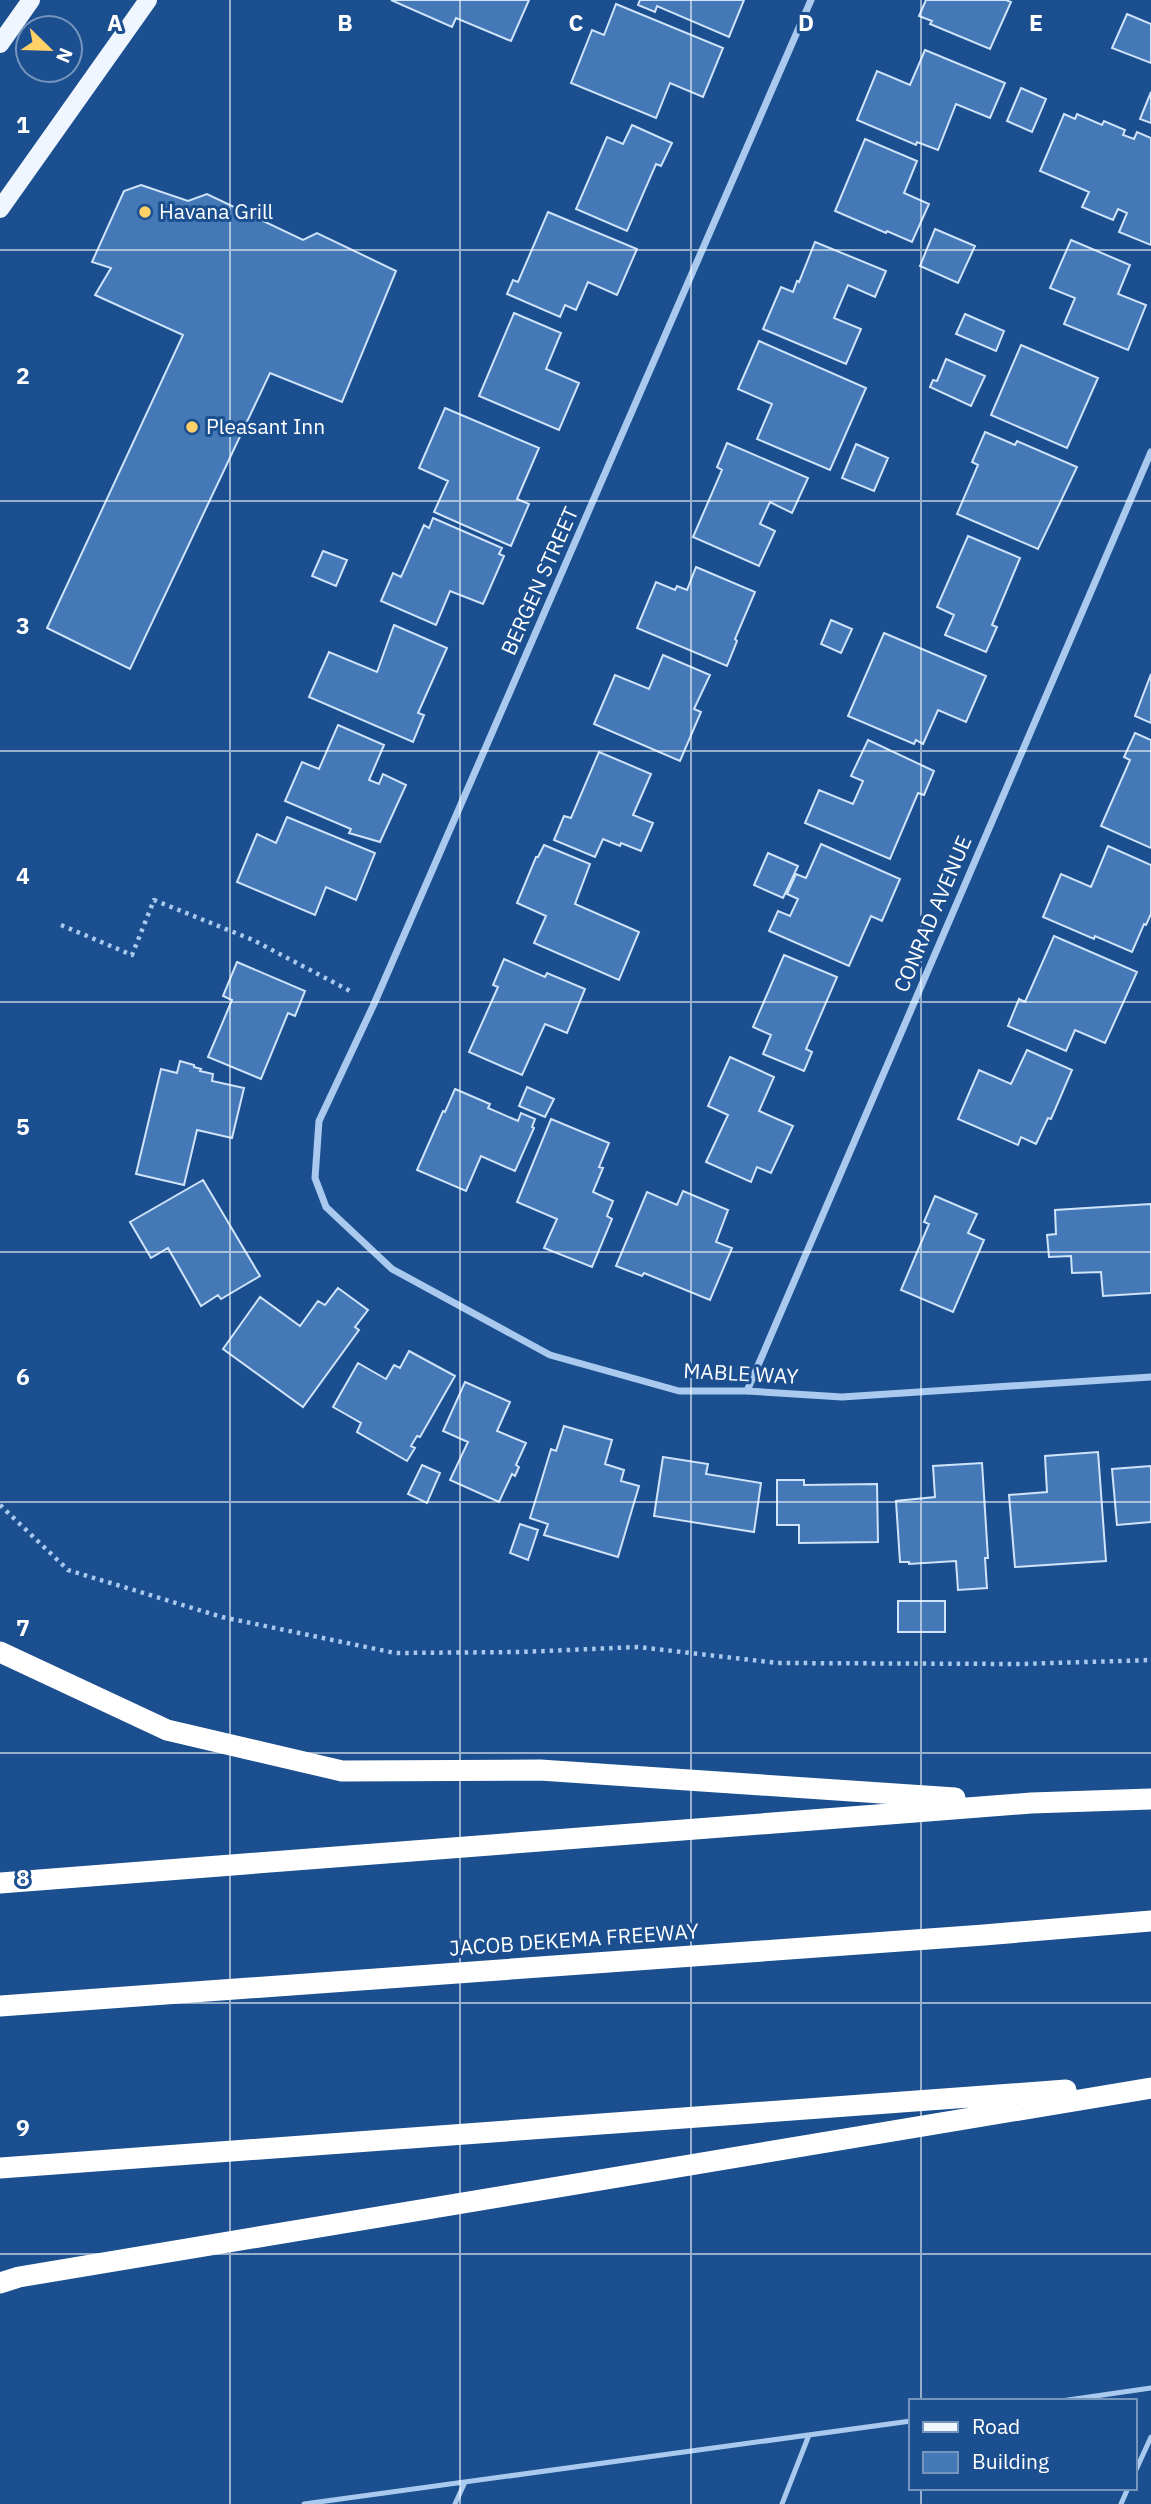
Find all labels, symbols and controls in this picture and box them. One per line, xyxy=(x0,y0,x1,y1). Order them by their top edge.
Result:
text: A xyxy=(107,7,123,37)
text: B xyxy=(337,7,353,37)
text: C xyxy=(569,7,584,37)
text: D xyxy=(798,7,814,37)
text: E xyxy=(1029,7,1043,37)
north arrow xyxy=(14,14,84,84)
text: N xyxy=(51,45,78,67)
text: 1 xyxy=(16,109,30,139)
place label: Havana Grill xyxy=(159,197,274,225)
marker: Havana Grill xyxy=(137,204,153,220)
text: 2 xyxy=(16,360,30,390)
place label: Pleasant Inn xyxy=(206,412,325,440)
marker: Pleasant Inn xyxy=(184,419,200,435)
street label: BERGEN STREET xyxy=(494,502,584,659)
text: 3 xyxy=(16,610,30,640)
street label: CONRAD AVENUE xyxy=(886,831,978,996)
text: 4 xyxy=(16,860,30,890)
text: 5 xyxy=(16,1111,30,1141)
street label: MABLE WAY xyxy=(683,1356,800,1390)
text: 6 xyxy=(16,1361,30,1391)
text: 7 xyxy=(16,1612,30,1642)
text: 8 xyxy=(16,1862,30,1892)
street label: JACOB DEKEMA FREEWAY xyxy=(448,1916,700,1962)
text: 9 xyxy=(16,2112,30,2142)
legend xyxy=(909,2399,1137,2490)
text: Road xyxy=(972,2412,1020,2440)
text: Building xyxy=(972,2447,1049,2475)

